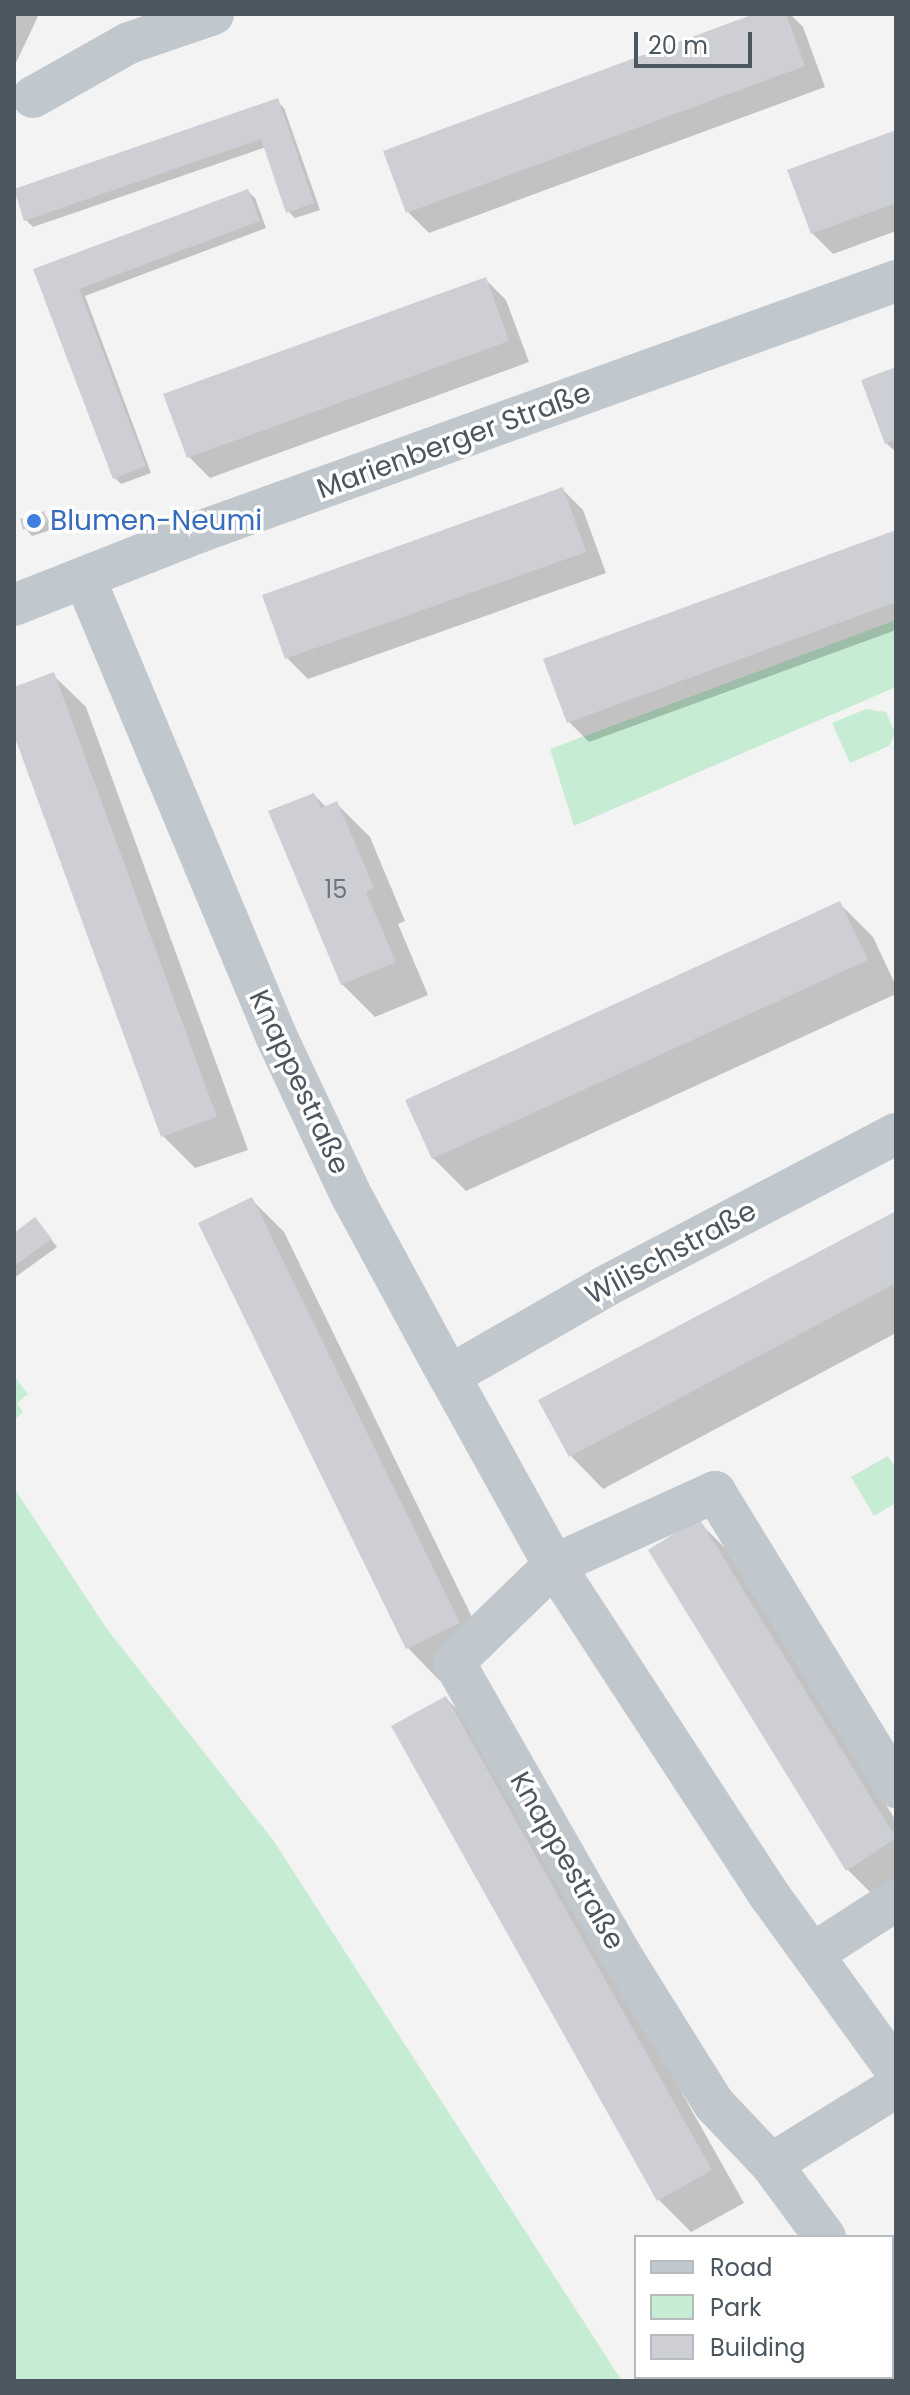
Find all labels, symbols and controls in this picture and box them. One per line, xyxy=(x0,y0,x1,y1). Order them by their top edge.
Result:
scale bar xyxy=(638,16,756,66)
text: 20 m xyxy=(648,29,708,62)
street label: Marienberger Straße xyxy=(312,376,596,506)
place label: Blumen-Neumi xyxy=(50,504,262,538)
marker: Blumen-Neumi xyxy=(25,512,43,530)
house number: 15 xyxy=(325,876,347,904)
street label: Knappestraße xyxy=(242,985,356,1179)
street label: Wilischstraße xyxy=(580,1194,762,1312)
street label: Knappestraße xyxy=(503,1766,631,1956)
legend xyxy=(634,2235,894,2379)
text: Road xyxy=(710,2251,772,2284)
text: Park xyxy=(710,2291,761,2324)
text: Building xyxy=(710,2331,806,2364)

